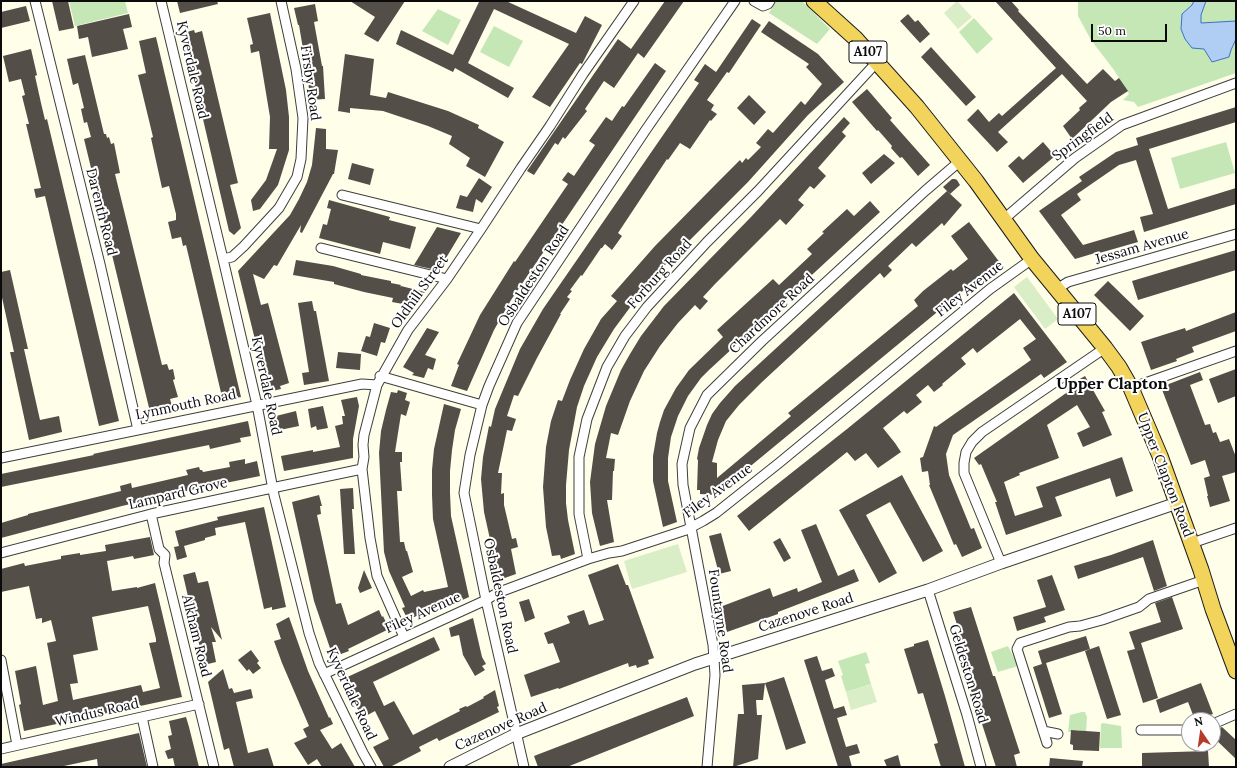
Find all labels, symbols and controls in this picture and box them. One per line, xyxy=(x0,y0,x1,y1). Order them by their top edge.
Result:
scale bar xyxy=(1093,16,1169,42)
street label: Kyverdale Road xyxy=(173,19,211,121)
text: 50 m xyxy=(1098,23,1126,38)
road number: A107 xyxy=(849,41,887,63)
street label: Firsby Road xyxy=(296,44,324,122)
street label: Springfield xyxy=(1049,109,1117,165)
street label: Darenth Road xyxy=(82,167,120,257)
street label: Osbaldeston Road xyxy=(495,222,573,330)
street label: Jessam Avenue xyxy=(1093,226,1191,268)
street label: Forburg Road xyxy=(624,236,696,312)
street label: Oldhill Street xyxy=(388,252,452,332)
street label: Filey Avenue xyxy=(933,257,1007,321)
street label: Chardmore Road xyxy=(726,270,818,358)
road number: A107 xyxy=(1058,303,1096,325)
street label: Kyverdale Road xyxy=(247,335,285,437)
district label: Upper Clapton xyxy=(1056,374,1168,394)
street label: Lynmouth Road xyxy=(134,386,238,424)
street label: Upper Clapton Road xyxy=(1134,410,1196,540)
street label: Filey Avenue xyxy=(680,460,756,522)
street label: Lampard Grove xyxy=(127,474,229,514)
street label: Osbaldeston Road xyxy=(480,537,520,655)
street label: Fountayne Road xyxy=(704,568,736,674)
street label: Filey Avenue xyxy=(382,589,464,637)
street label: Cazenove Road xyxy=(756,590,856,636)
street label: Alkham Road xyxy=(178,593,214,679)
street label: Geldeston Road xyxy=(945,622,991,726)
street label: Kyverdale Road xyxy=(322,645,380,743)
street label: Windus Road xyxy=(53,695,141,731)
street label: Cazenove Road xyxy=(452,699,550,755)
north arrow xyxy=(1181,712,1221,752)
text: N xyxy=(1193,714,1204,729)

